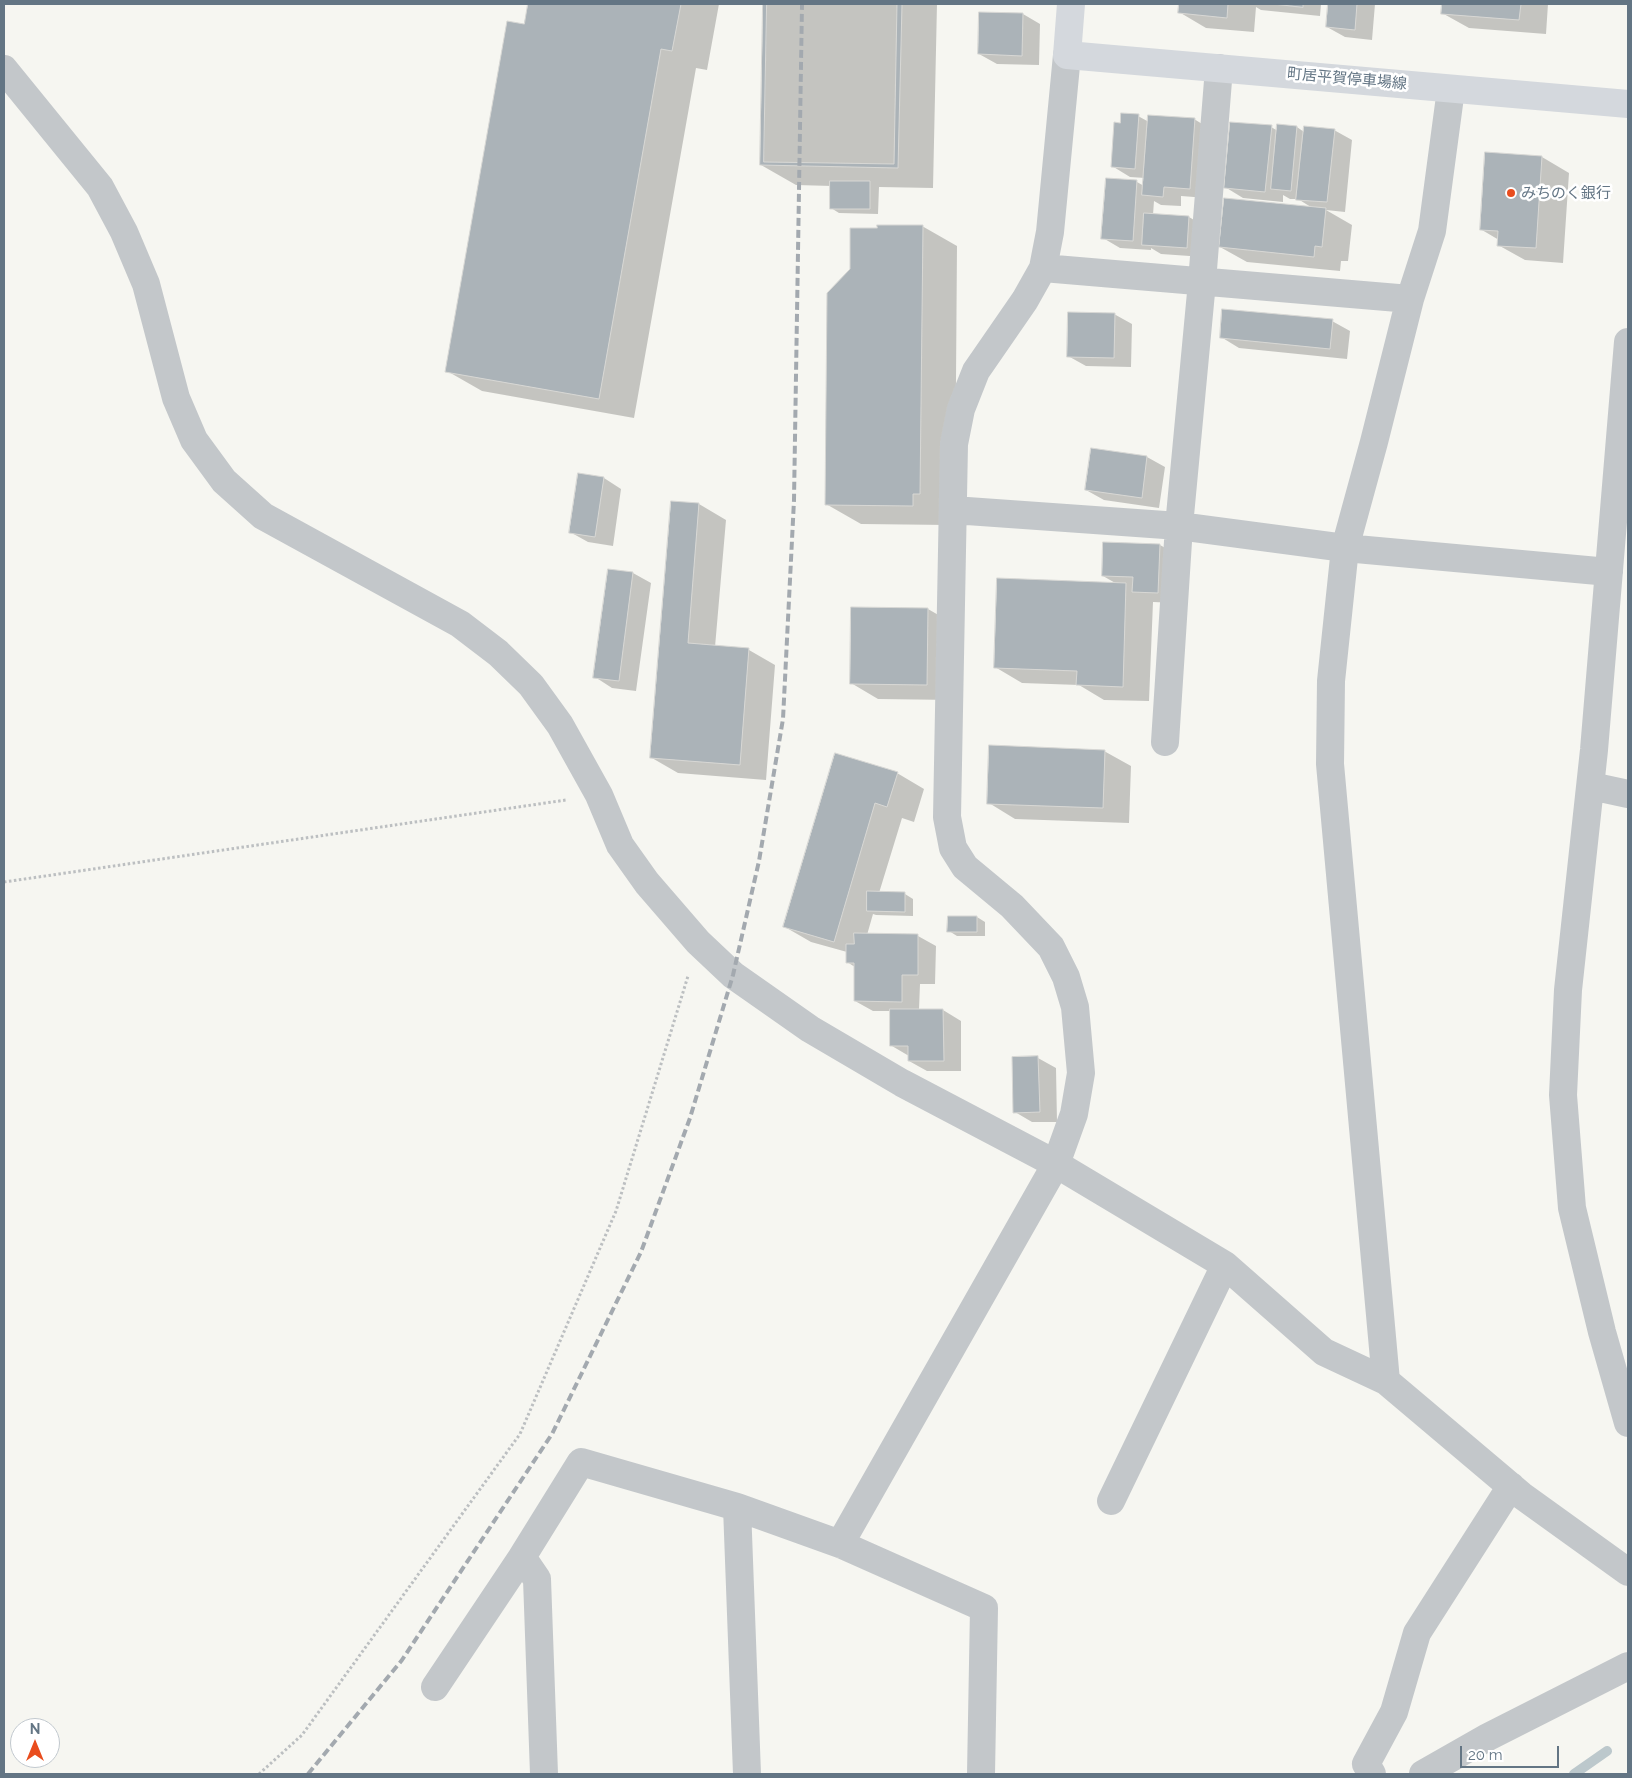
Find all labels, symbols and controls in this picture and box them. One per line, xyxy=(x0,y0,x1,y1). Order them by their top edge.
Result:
street label: 町居平賀停車場線 xyxy=(1286,65,1408,93)
place label: みちのく銀行 xyxy=(1521,184,1611,202)
marker: みちのく銀行 xyxy=(1505,187,1517,199)
north arrow xyxy=(10,1718,60,1768)
text: N xyxy=(30,1721,40,1737)
scale bar xyxy=(1462,1736,1561,1768)
text: 20 m xyxy=(1468,1746,1503,1764)

